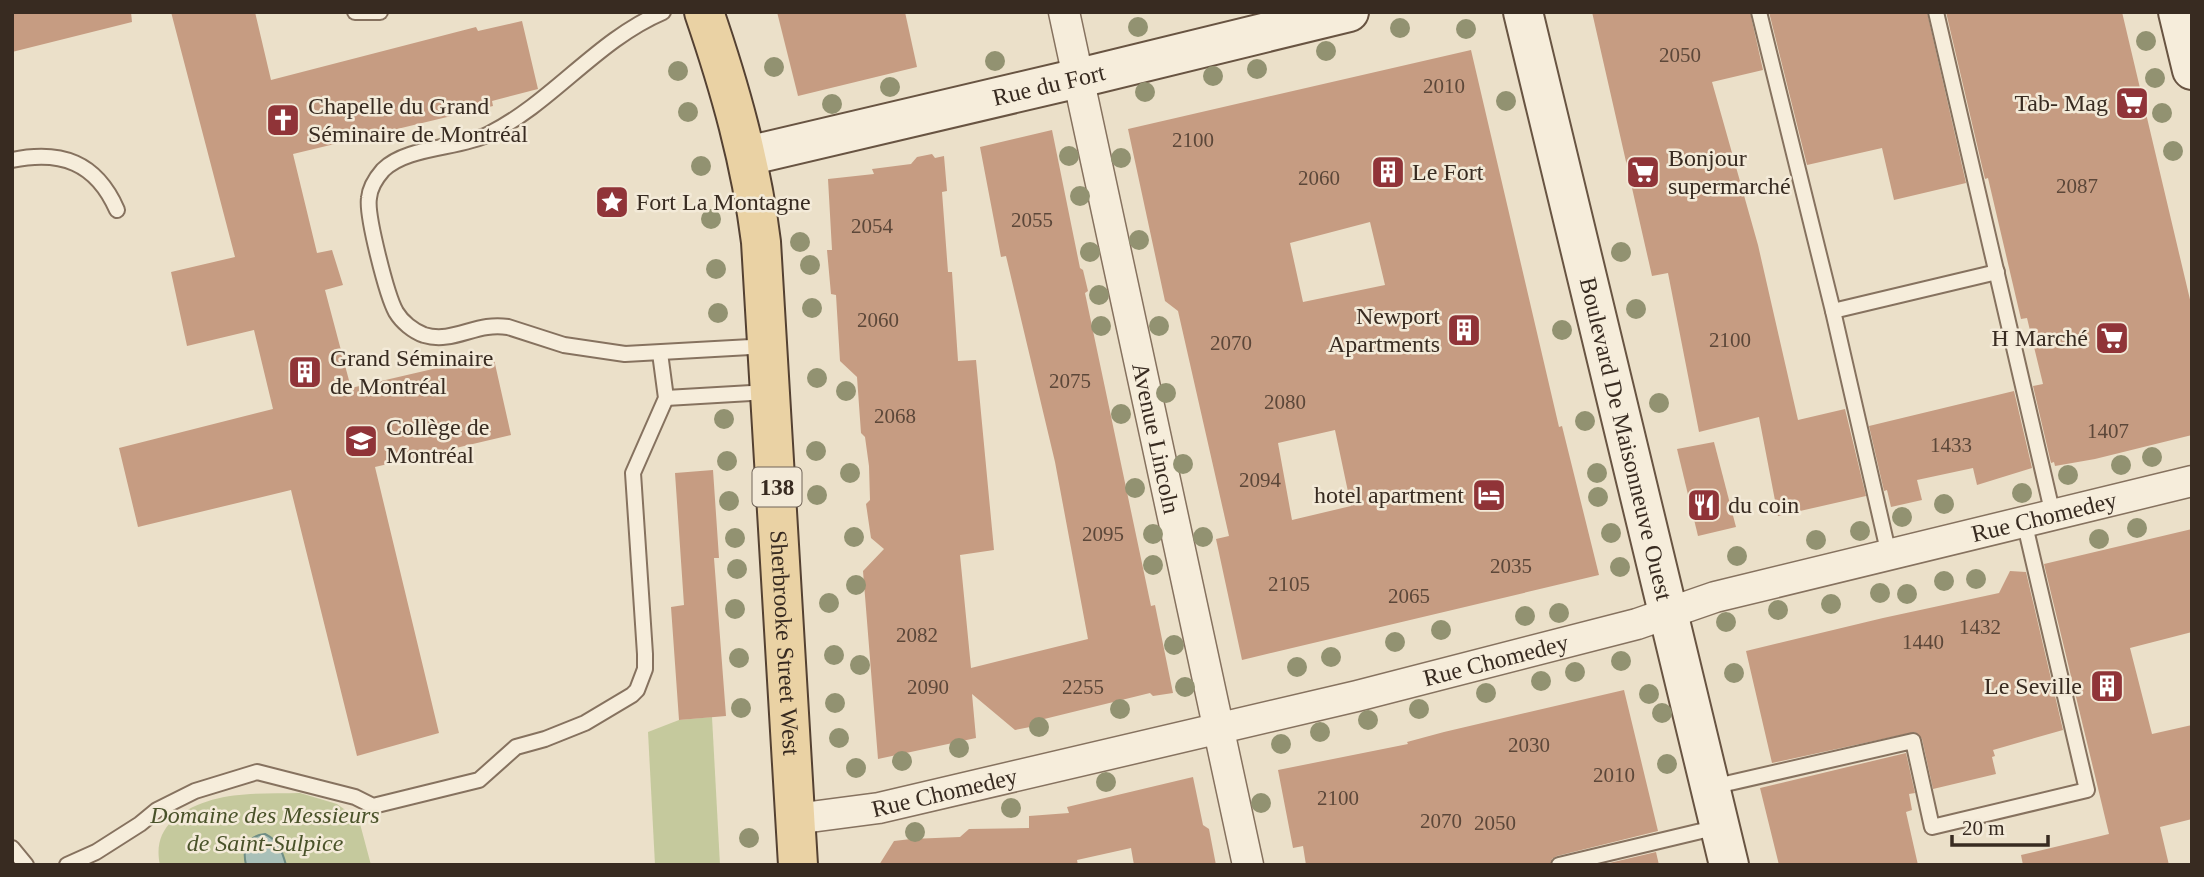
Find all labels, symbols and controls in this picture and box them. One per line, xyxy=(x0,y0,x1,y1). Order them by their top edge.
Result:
house number: 2050 xyxy=(1659,43,1701,67)
street label: Rue du Fort xyxy=(990,59,1108,111)
house number: 2010 xyxy=(1423,74,1465,98)
supermarket icon: Tab- Mag xyxy=(2113,84,2151,122)
place label: Tab- Mag xyxy=(2014,90,2108,116)
place label: Chapelle du Grand Séminaire de Montréal xyxy=(308,93,528,147)
church icon: Chapelle du Grand Séminaire de Montréal xyxy=(264,101,302,139)
house number: 2100 xyxy=(1172,128,1214,152)
place label: Bonjour supermarché xyxy=(1668,145,1791,199)
building icon: Le Fort xyxy=(1369,153,1407,191)
supermarket icon: Bonjour supermarché xyxy=(1624,153,1662,191)
place label: Le Fort xyxy=(1412,159,1484,185)
house number: 2060 xyxy=(1298,166,1340,190)
house number: 2087 xyxy=(2056,174,2098,198)
place icon: Fort La Montagne xyxy=(593,183,631,221)
place label: Fort La Montagne xyxy=(636,189,811,215)
house number: 2055 xyxy=(1011,208,1053,232)
house number: 2054 xyxy=(851,214,894,238)
street label: Boulevard De Maisonneuve Ouest xyxy=(1575,275,1678,603)
place label: Newport Apartments xyxy=(1328,303,1440,357)
house number: 2060 xyxy=(857,308,899,332)
building icon: Newport Apartments xyxy=(1445,311,1483,349)
supermarket icon: H Marché xyxy=(2093,319,2131,357)
place label: H Marché xyxy=(1991,325,2088,351)
house number: 2100 xyxy=(1709,328,1751,352)
house number: 2070 xyxy=(1210,331,1252,355)
place label: Grand Séminaire de Montréal xyxy=(330,345,493,399)
building icon: Grand Séminaire de Montréal xyxy=(286,353,324,391)
street label: Avenue Lincoln xyxy=(1127,360,1185,516)
house number: 2075 xyxy=(1049,369,1091,393)
house number: 2080 xyxy=(1264,390,1306,414)
house number: 2068 xyxy=(874,404,916,428)
place label: Collège de Montréal xyxy=(386,414,489,468)
house number: 1407 xyxy=(2087,419,2129,443)
school or university icon: Collège de Montréal xyxy=(342,422,380,460)
house number: 1433 xyxy=(1930,433,1972,457)
road number: 138 xyxy=(752,467,802,506)
house number: 2094 xyxy=(1239,468,1282,492)
hotel icon: hotel apartment xyxy=(1470,476,1508,514)
place label: hotel apartment xyxy=(1314,482,1464,508)
restaurant icon: du coin xyxy=(1685,486,1723,524)
street label: Rue Chomedey xyxy=(1969,487,2119,547)
place label: du coin xyxy=(1728,492,1799,518)
house number: 2095 xyxy=(1082,522,1124,546)
street label: Sherbrooke Street West xyxy=(765,530,804,757)
house number: 2035 xyxy=(1490,554,1532,578)
house number: 2105 xyxy=(1268,572,1310,596)
house number: 2065 xyxy=(1388,584,1430,608)
house number: 1432 xyxy=(1959,615,2001,639)
house number: 2082 xyxy=(896,623,938,647)
street label: Rue Chomedey xyxy=(1421,629,1571,691)
house number: 1440 xyxy=(1902,630,1944,654)
building icon: Le Seville xyxy=(2088,667,2126,705)
place label: Le Seville xyxy=(1984,673,2082,699)
house number: 2090 xyxy=(907,675,949,699)
house number: 2255 xyxy=(1062,675,1104,699)
house number: 2030 xyxy=(1508,733,1550,757)
street label: Rue Chomedey xyxy=(869,763,1020,822)
house number: 2010 xyxy=(1593,763,1635,787)
house number: 2100 xyxy=(1317,786,1359,810)
park label: Domaine des Messieurs de Saint-Sulpice xyxy=(149,802,380,856)
scale bar xyxy=(1952,804,2048,848)
house number: 2070 xyxy=(1420,809,1462,833)
house number: 2050 xyxy=(1474,811,1516,835)
text: 20 m xyxy=(1962,816,2005,840)

